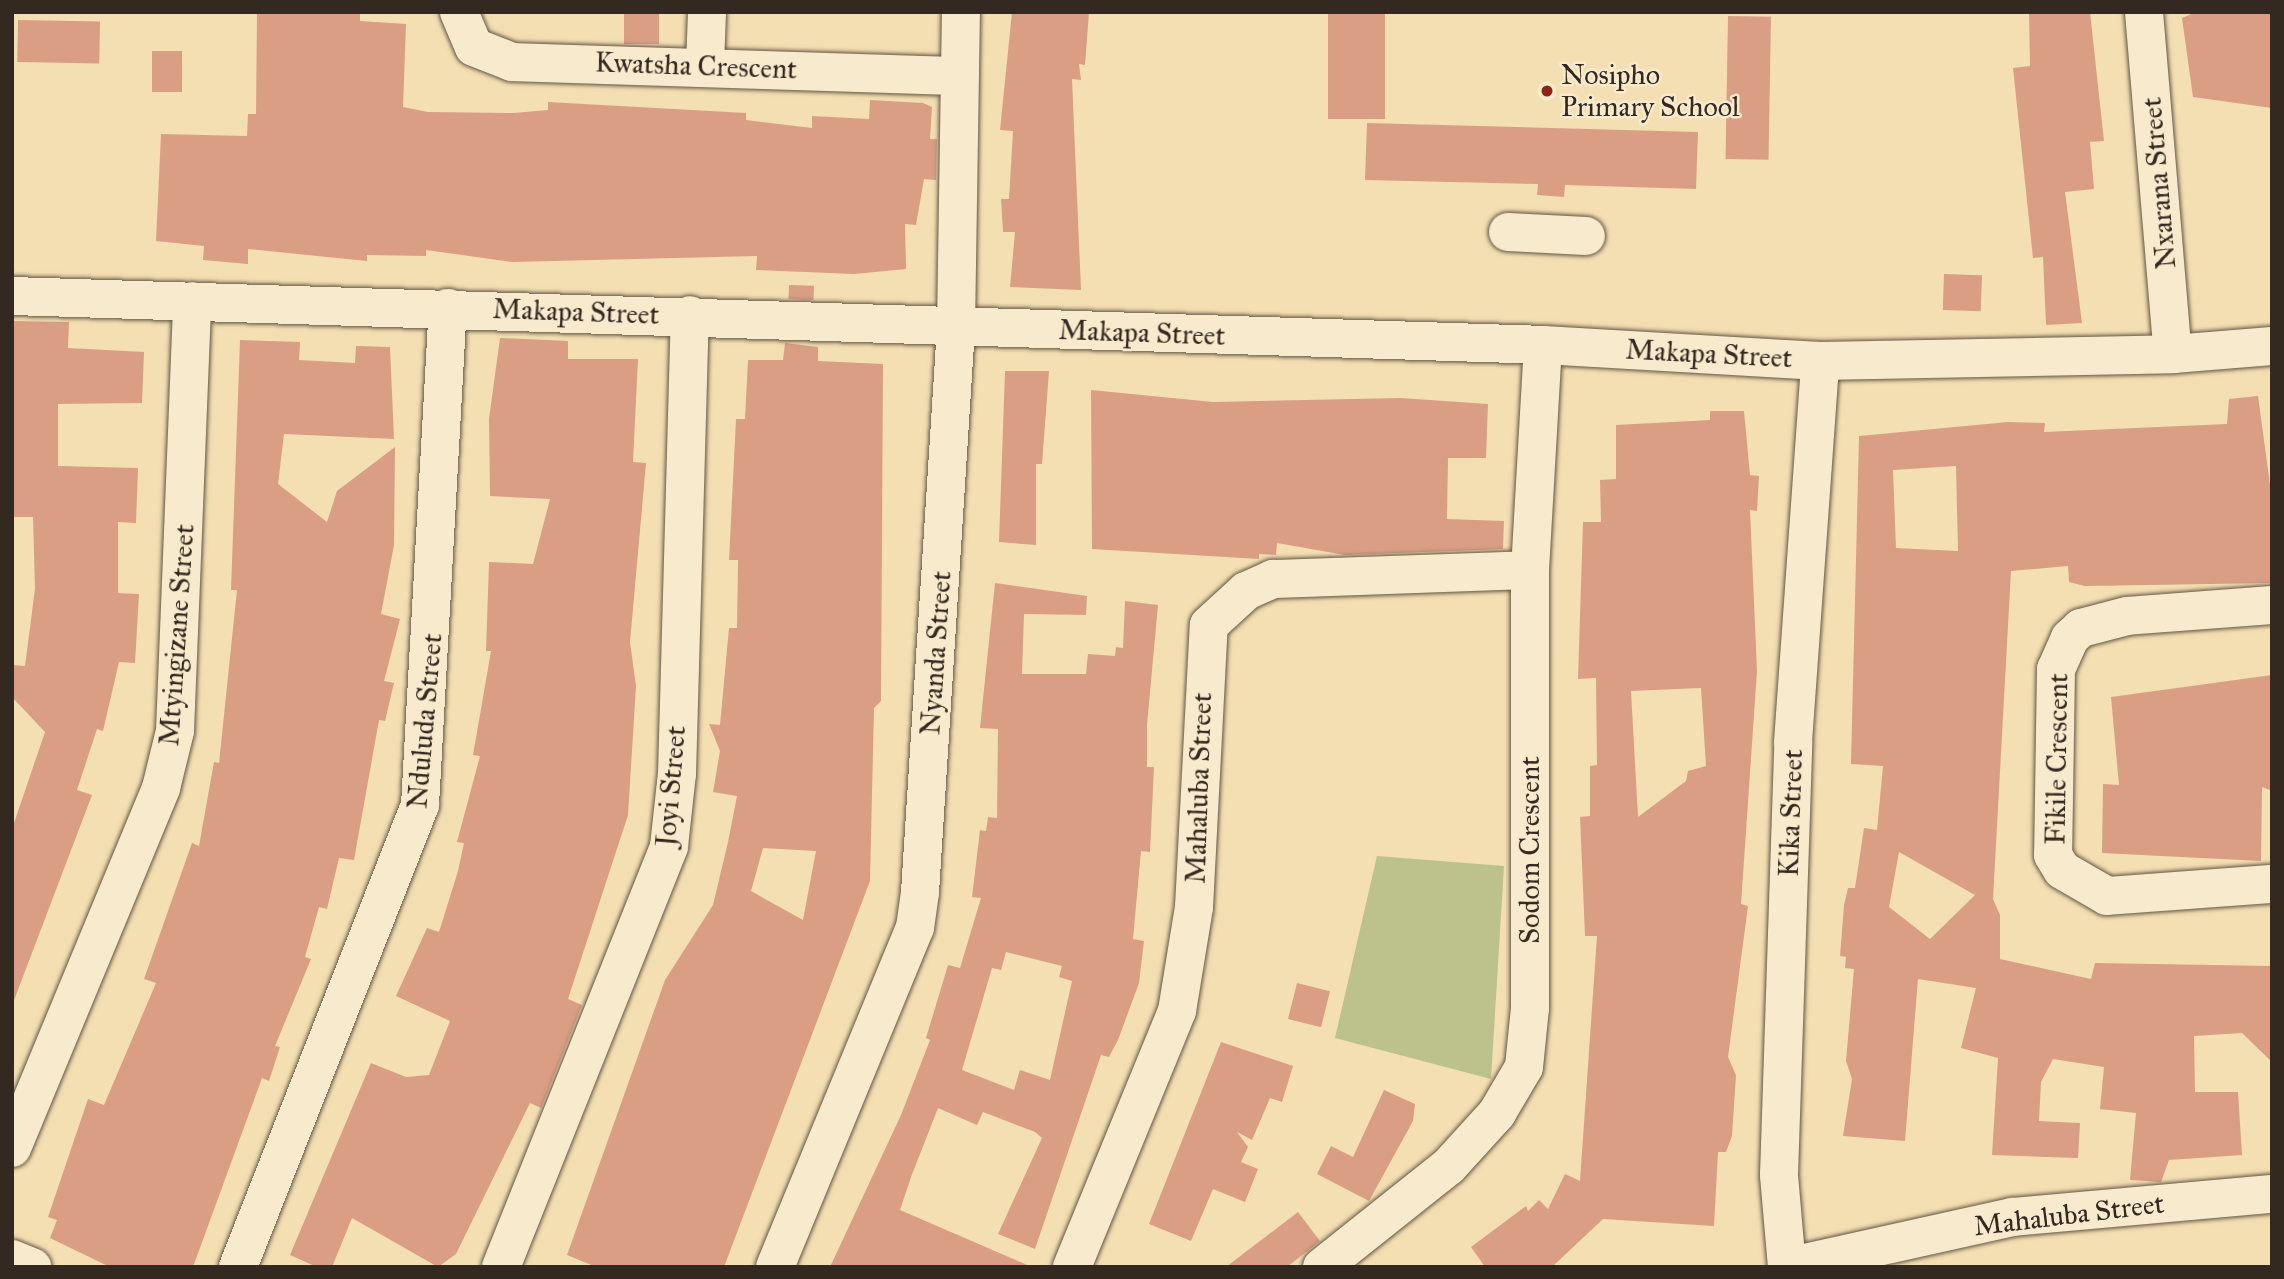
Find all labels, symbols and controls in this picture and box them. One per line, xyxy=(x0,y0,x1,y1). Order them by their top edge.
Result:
street label: Kwatsha Crescent xyxy=(594,46,798,86)
place label: Nosipho Primary School xyxy=(1561,58,1740,124)
marker: Nosipho Primary School xyxy=(1539,83,1555,99)
street label: Nxarana Street xyxy=(2135,96,2183,270)
street label: Makapa Street xyxy=(492,292,660,332)
street label: Makapa Street xyxy=(1058,313,1226,353)
street label: Makapa Street xyxy=(1625,333,1793,375)
street label: Mtyingizane Street xyxy=(152,523,202,747)
street label: Nyanda Street xyxy=(913,570,959,736)
street label: Nduluda Street xyxy=(401,632,449,810)
street label: Fikile Crescent xyxy=(2039,673,2075,845)
street label: Mahaluba Street xyxy=(1179,692,1219,884)
street label: Joyi Street xyxy=(649,724,693,848)
street label: Kika Street xyxy=(1772,748,1810,878)
street label: Sodom Crescent xyxy=(1513,756,1547,944)
street label: Mahaluba Street xyxy=(1972,1187,2166,1243)

